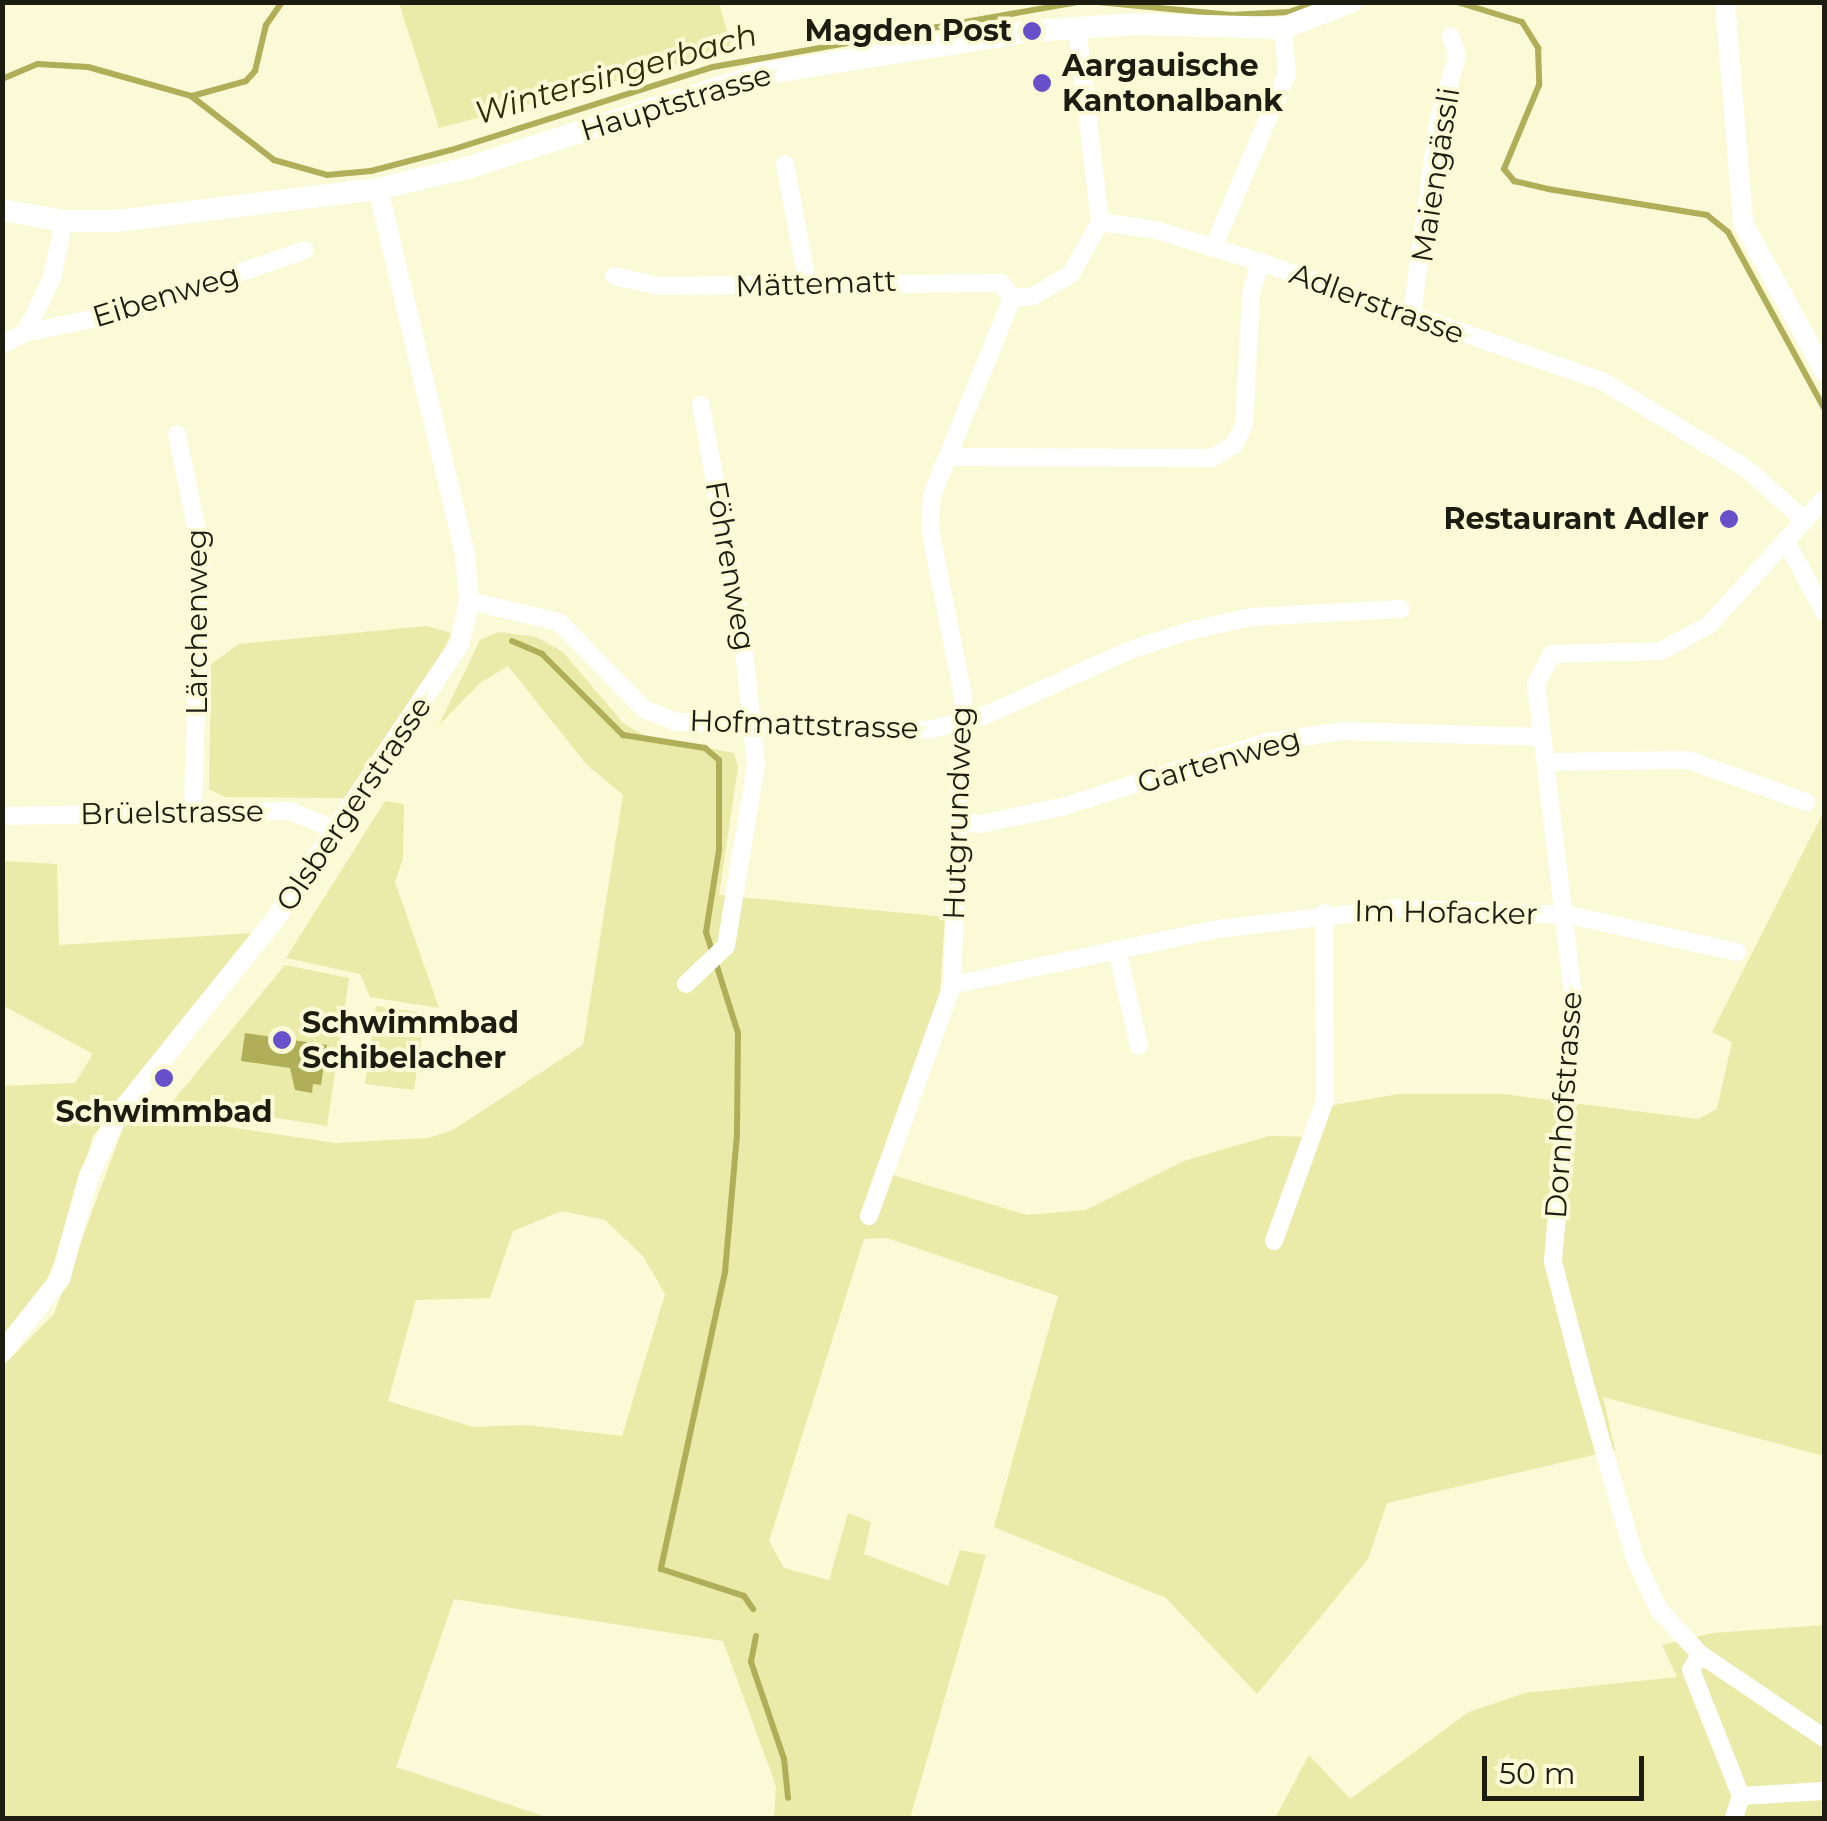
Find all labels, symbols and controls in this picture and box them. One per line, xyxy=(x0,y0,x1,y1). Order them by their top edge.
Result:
place label: Magden Post xyxy=(805,13,1012,49)
water label: Wintersingerbach xyxy=(471,15,761,133)
marker: Magden Post xyxy=(1021,20,1043,42)
place label: Aargauische Kantonalbank xyxy=(1062,48,1283,118)
street label: Hauptstrasse xyxy=(576,57,776,149)
marker: Aargauische Kantonalbank xyxy=(1031,72,1053,94)
street label: Maiengässli xyxy=(1404,85,1468,265)
street label: Adlerstrasse xyxy=(1285,256,1469,352)
street label: Eibenweg xyxy=(88,257,244,335)
street label: Mättematt xyxy=(735,263,897,305)
street label: Föhrenweg xyxy=(697,478,763,654)
place label: Restaurant Adler xyxy=(1443,501,1709,537)
marker: Restaurant Adler xyxy=(1718,508,1740,530)
street label: Lärchenweg xyxy=(179,529,215,715)
street label: Olsbergerstrasse xyxy=(269,690,439,918)
street label: Hofmattstrasse xyxy=(689,703,919,747)
street label: Hutgrundweg xyxy=(936,705,980,921)
street label: Gartenweg xyxy=(1133,721,1305,801)
street label: Brüelstrasse xyxy=(80,793,264,833)
street label: Im Hofacker xyxy=(1354,893,1538,933)
street label: Dornhofstrasse xyxy=(1538,990,1590,1220)
place label: Schwimmbad Schibelacher xyxy=(302,1005,519,1076)
marker: Schwimmbad Schibelacher xyxy=(271,1029,293,1051)
marker: Schwimmbad xyxy=(153,1067,175,1089)
place label: Schwimmbad xyxy=(55,1094,273,1130)
scale bar xyxy=(1487,1736,1650,1798)
text: 50 m xyxy=(1499,1755,1576,1792)

